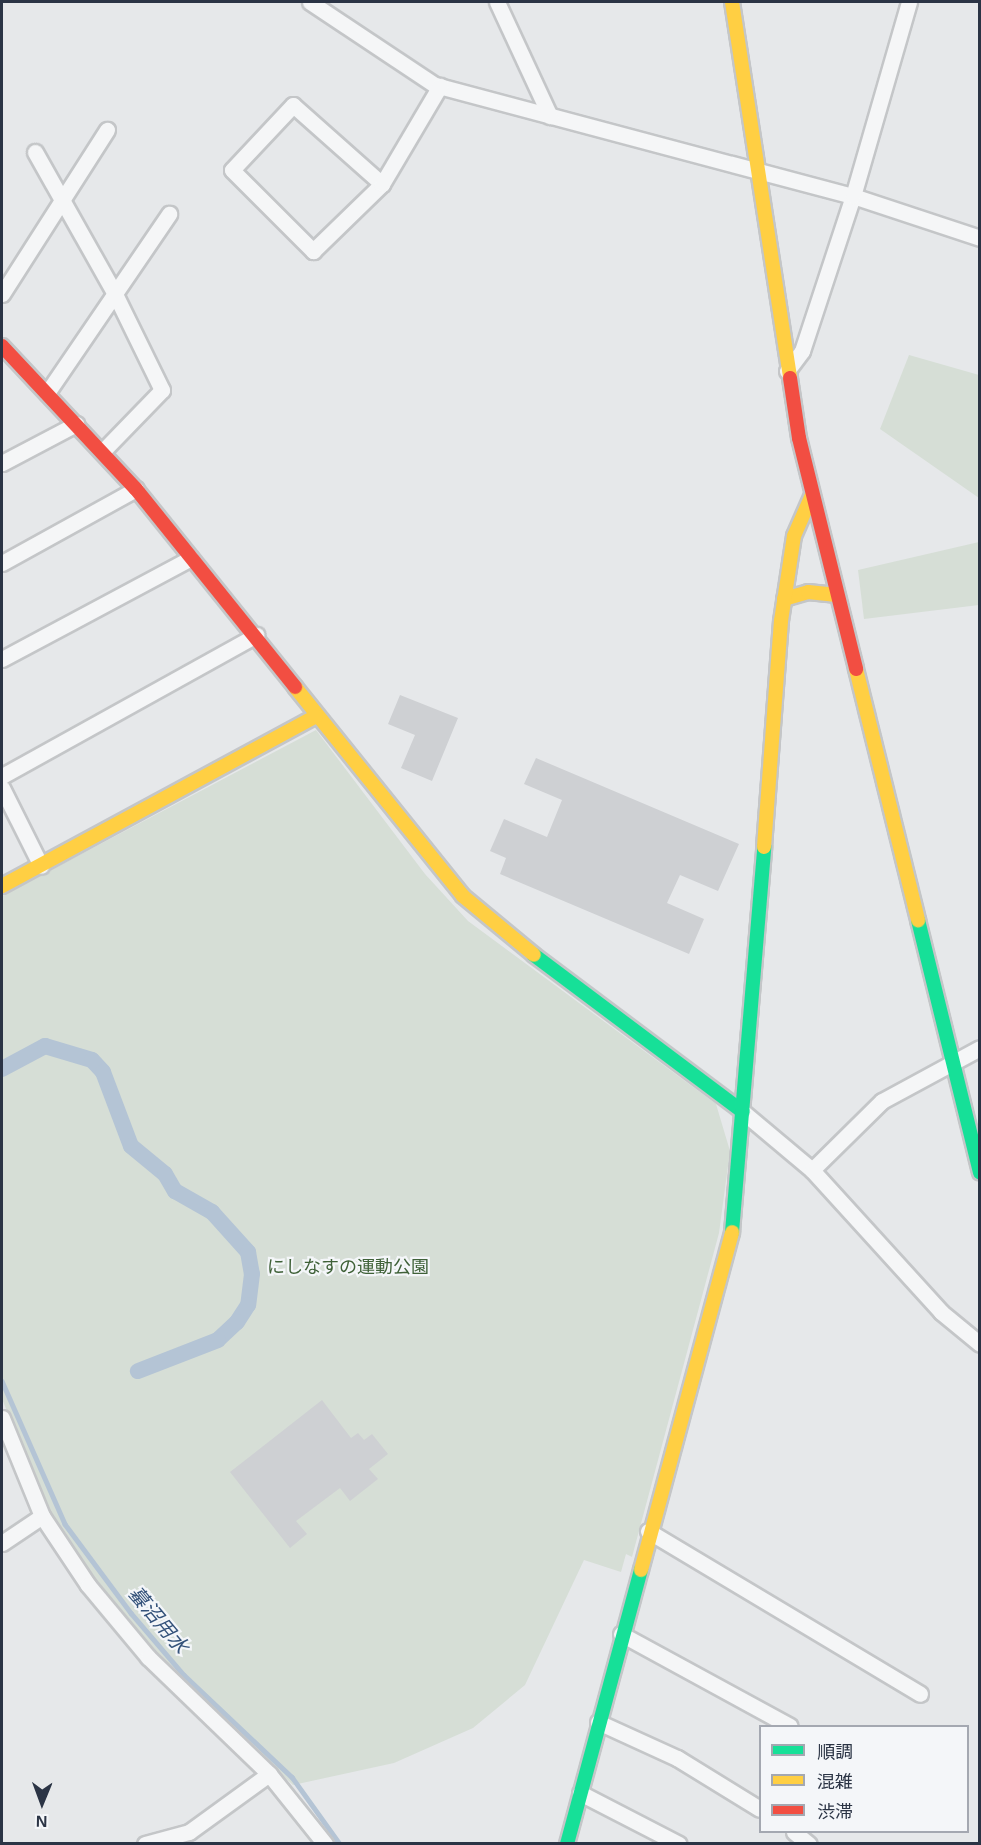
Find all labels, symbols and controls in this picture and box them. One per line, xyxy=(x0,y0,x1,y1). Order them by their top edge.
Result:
park label: にしなすの運動公園 xyxy=(267,1256,429,1278)
water label: 蟇沼用水 xyxy=(123,1582,193,1658)
legend xyxy=(759,1725,969,1833)
text: 順調 xyxy=(817,1742,853,1762)
text: 混雑 xyxy=(817,1772,853,1792)
north arrow xyxy=(12,1773,72,1833)
text: 渋滞 xyxy=(817,1802,853,1822)
text: N xyxy=(36,1813,48,1830)

